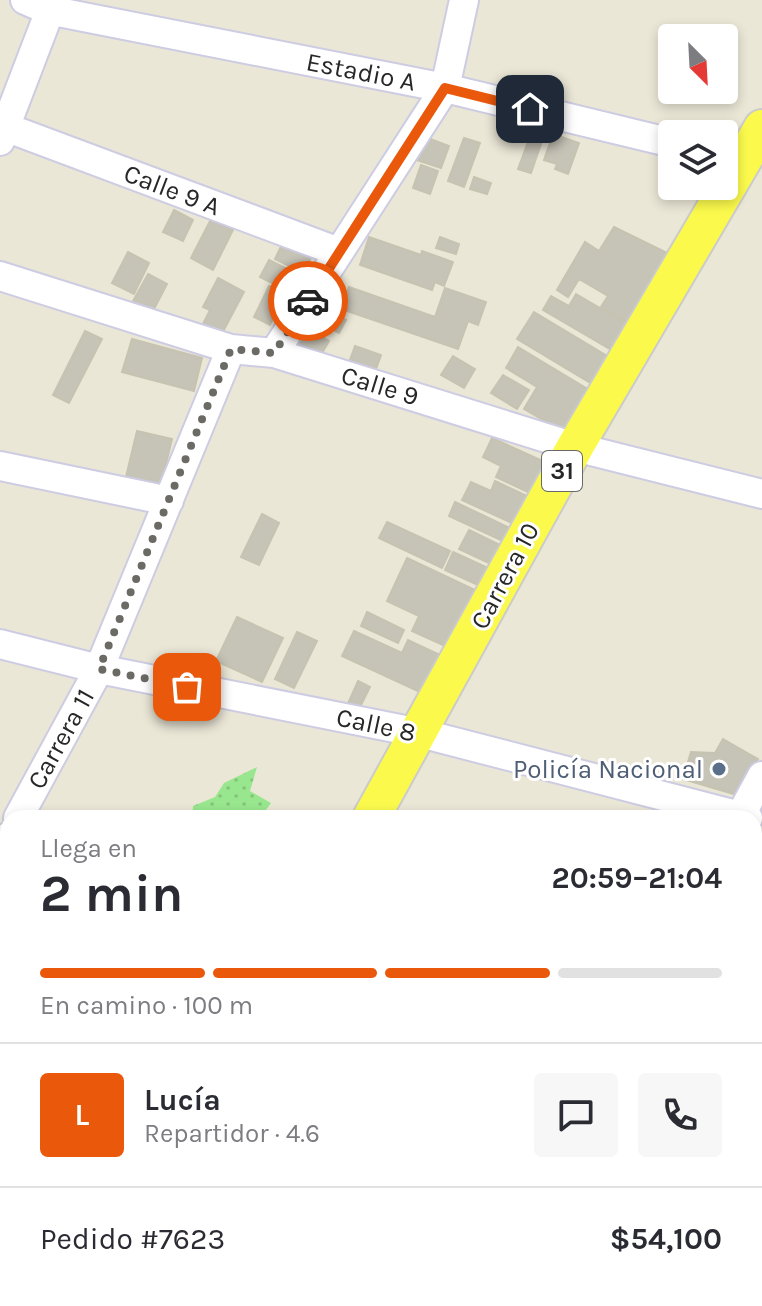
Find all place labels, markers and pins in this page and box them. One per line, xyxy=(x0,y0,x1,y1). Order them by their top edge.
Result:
pin xyxy=(496,75,564,143)
pin xyxy=(153,653,221,721)
place label: Policía Nacional xyxy=(513,754,703,785)
marker: Policía Nacional xyxy=(710,760,728,778)

